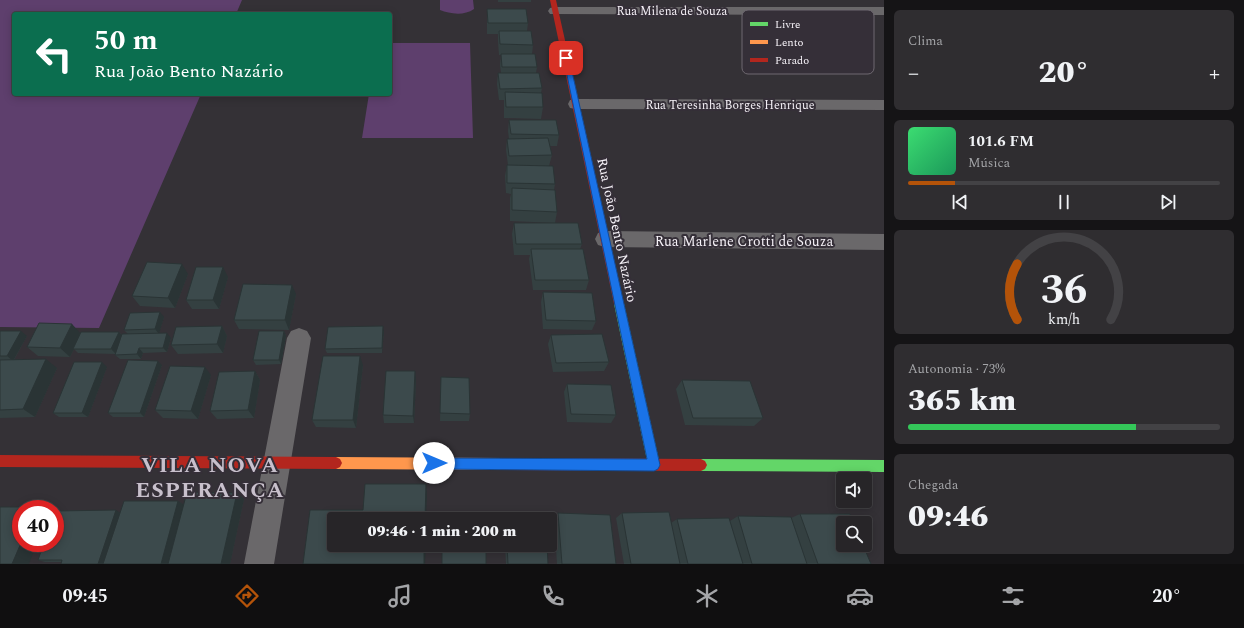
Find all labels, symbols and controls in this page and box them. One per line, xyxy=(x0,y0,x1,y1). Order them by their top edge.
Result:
street label: Rua Milena de Souza xyxy=(617,2,728,21)
legend xyxy=(742,10,874,74)
text: Livre xyxy=(775,16,800,33)
text: 50 m xyxy=(94,19,158,62)
icon: left xyxy=(28,28,80,80)
text: Clima xyxy=(908,31,943,51)
text: Lento xyxy=(775,34,804,51)
pin xyxy=(549,41,583,75)
icon: arrive xyxy=(555,47,577,69)
text: 20° xyxy=(1039,50,1090,96)
text: Parado xyxy=(775,52,809,69)
text: − xyxy=(908,57,919,90)
text: + xyxy=(1209,57,1220,90)
text: Rua João Bento Nazário xyxy=(94,58,283,85)
street label: Rua Teresinha Borges Henrique xyxy=(645,96,815,115)
text: 101.6 FM xyxy=(968,130,1034,153)
text: Música xyxy=(968,153,1010,173)
street label: Rua João Bento Nazário xyxy=(591,156,643,304)
icon: previous xyxy=(949,191,971,213)
icon: pause xyxy=(1053,191,1075,213)
icon: next xyxy=(1157,191,1179,213)
street label: Rua Marlene Crotti de Souza xyxy=(655,231,833,252)
text: 36 xyxy=(1041,259,1087,322)
text: km/h xyxy=(1048,309,1080,331)
text: Autonomia · 73% xyxy=(908,359,1005,379)
text: 365 km xyxy=(908,378,1016,424)
position arrow xyxy=(413,442,455,484)
district label: VILA NOVA ESPERANÇA xyxy=(135,449,285,507)
map controls xyxy=(836,472,872,552)
button: sound xyxy=(836,472,872,508)
text: Chegada xyxy=(908,475,958,495)
text: 09:46 xyxy=(908,494,988,540)
speed limit sign: 40 xyxy=(12,500,64,552)
button: search xyxy=(836,516,872,552)
text: 09:46 · 1 min · 200 m xyxy=(368,520,516,543)
icon: directions xyxy=(233,582,261,610)
icon: music xyxy=(386,582,414,610)
icon: phone xyxy=(539,582,567,610)
icon: climate xyxy=(693,582,721,610)
icon: car xyxy=(846,582,874,610)
icon: filters xyxy=(999,582,1027,610)
text: 09:45 xyxy=(63,583,108,610)
text: 20° xyxy=(1152,583,1181,610)

